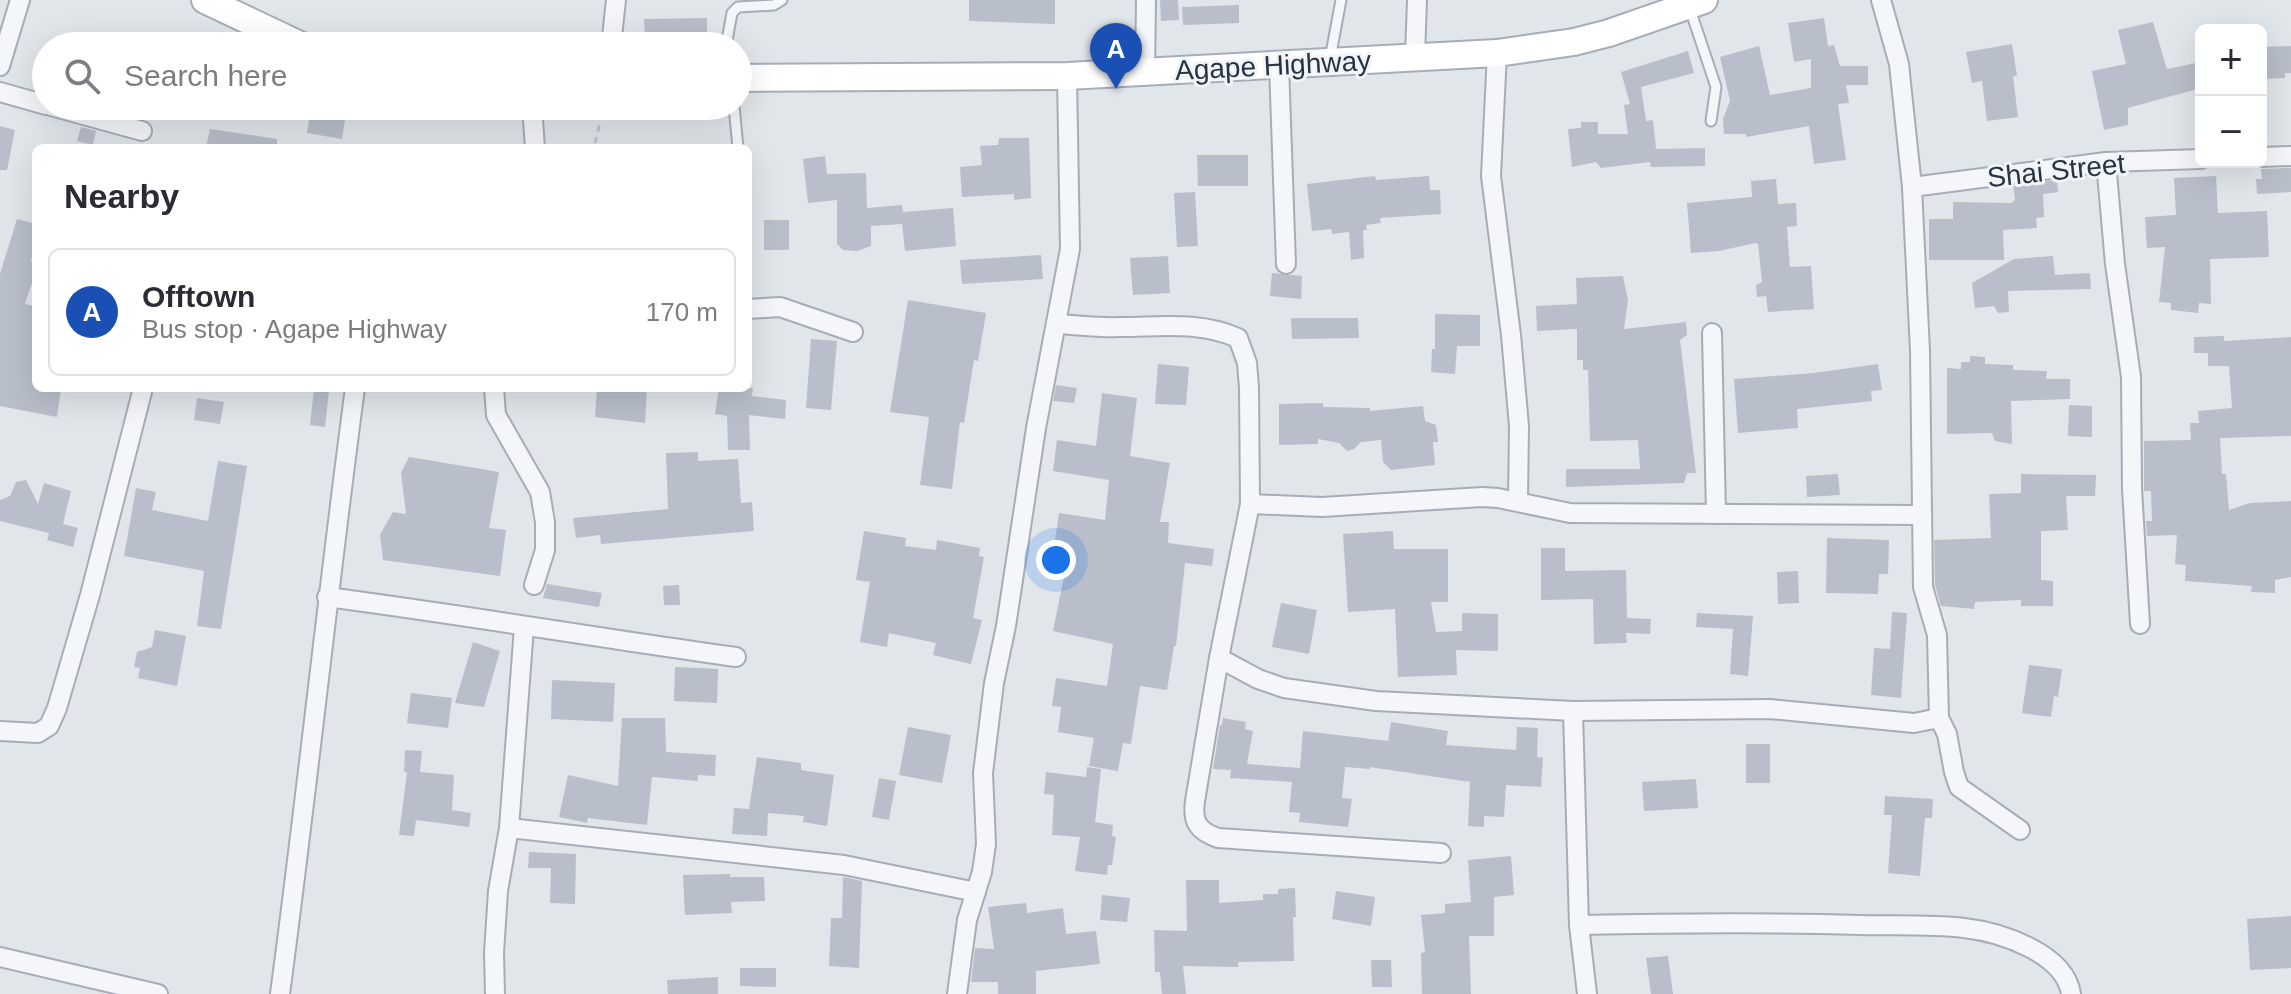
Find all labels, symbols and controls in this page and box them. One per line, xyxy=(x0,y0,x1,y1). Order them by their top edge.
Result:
pin: A xyxy=(1090,23,1142,89)
map controls xyxy=(2195,24,2267,168)
button: + xyxy=(2195,24,2267,96)
search box xyxy=(32,32,752,120)
street label: Agape Highway xyxy=(1174,45,1372,86)
icon: search xyxy=(60,54,104,98)
text: Search here xyxy=(124,59,287,92)
button: − xyxy=(2195,96,2267,168)
street label: Shai Street xyxy=(1986,148,2127,193)
text: Nearby xyxy=(64,177,179,215)
text: Offtown xyxy=(142,280,255,313)
text: A xyxy=(83,297,101,327)
text: 170 m xyxy=(646,297,718,327)
text: Bus stop · Agape Highway xyxy=(142,314,447,344)
your location xyxy=(1036,540,1076,580)

